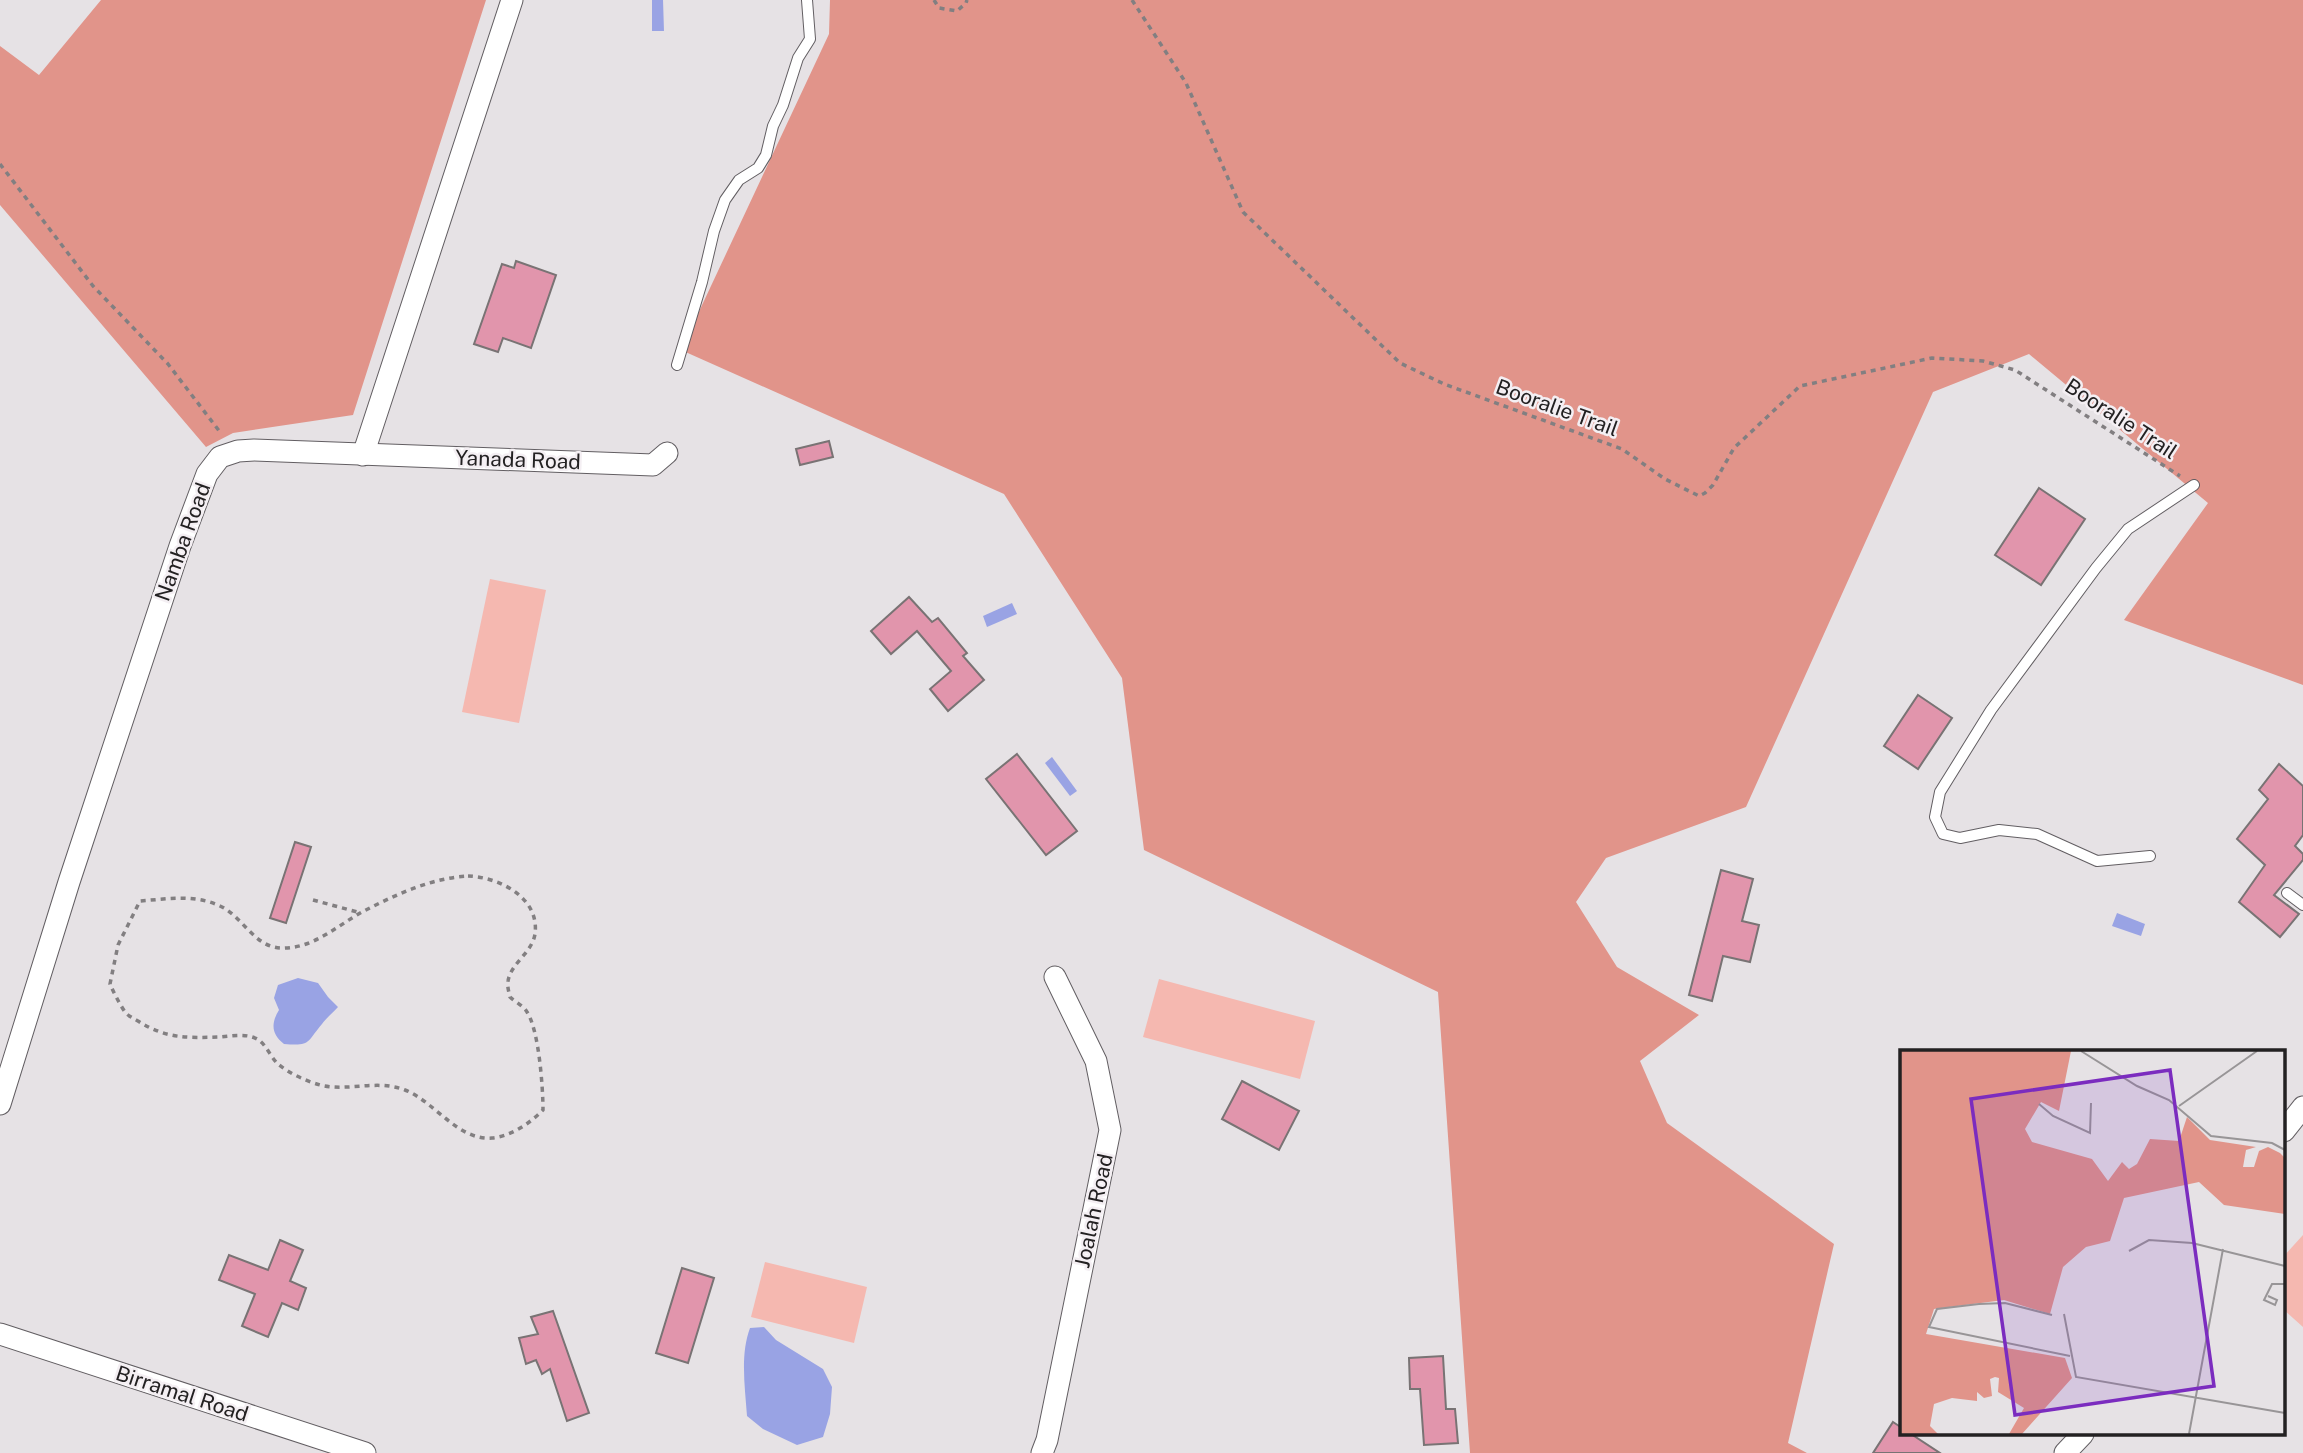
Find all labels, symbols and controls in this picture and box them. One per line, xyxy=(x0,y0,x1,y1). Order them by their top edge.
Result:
street label: Booralie Trail xyxy=(2061,373,2182,464)
street label: Booralie Trail xyxy=(1492,374,1622,441)
street label: Yanada Road xyxy=(455,445,581,474)
street label: Namba Road xyxy=(150,479,216,605)
inset map xyxy=(1900,1050,2286,1436)
street label: Joalah Road xyxy=(1069,1151,1118,1270)
street label: Birramal Road xyxy=(113,1360,252,1427)

